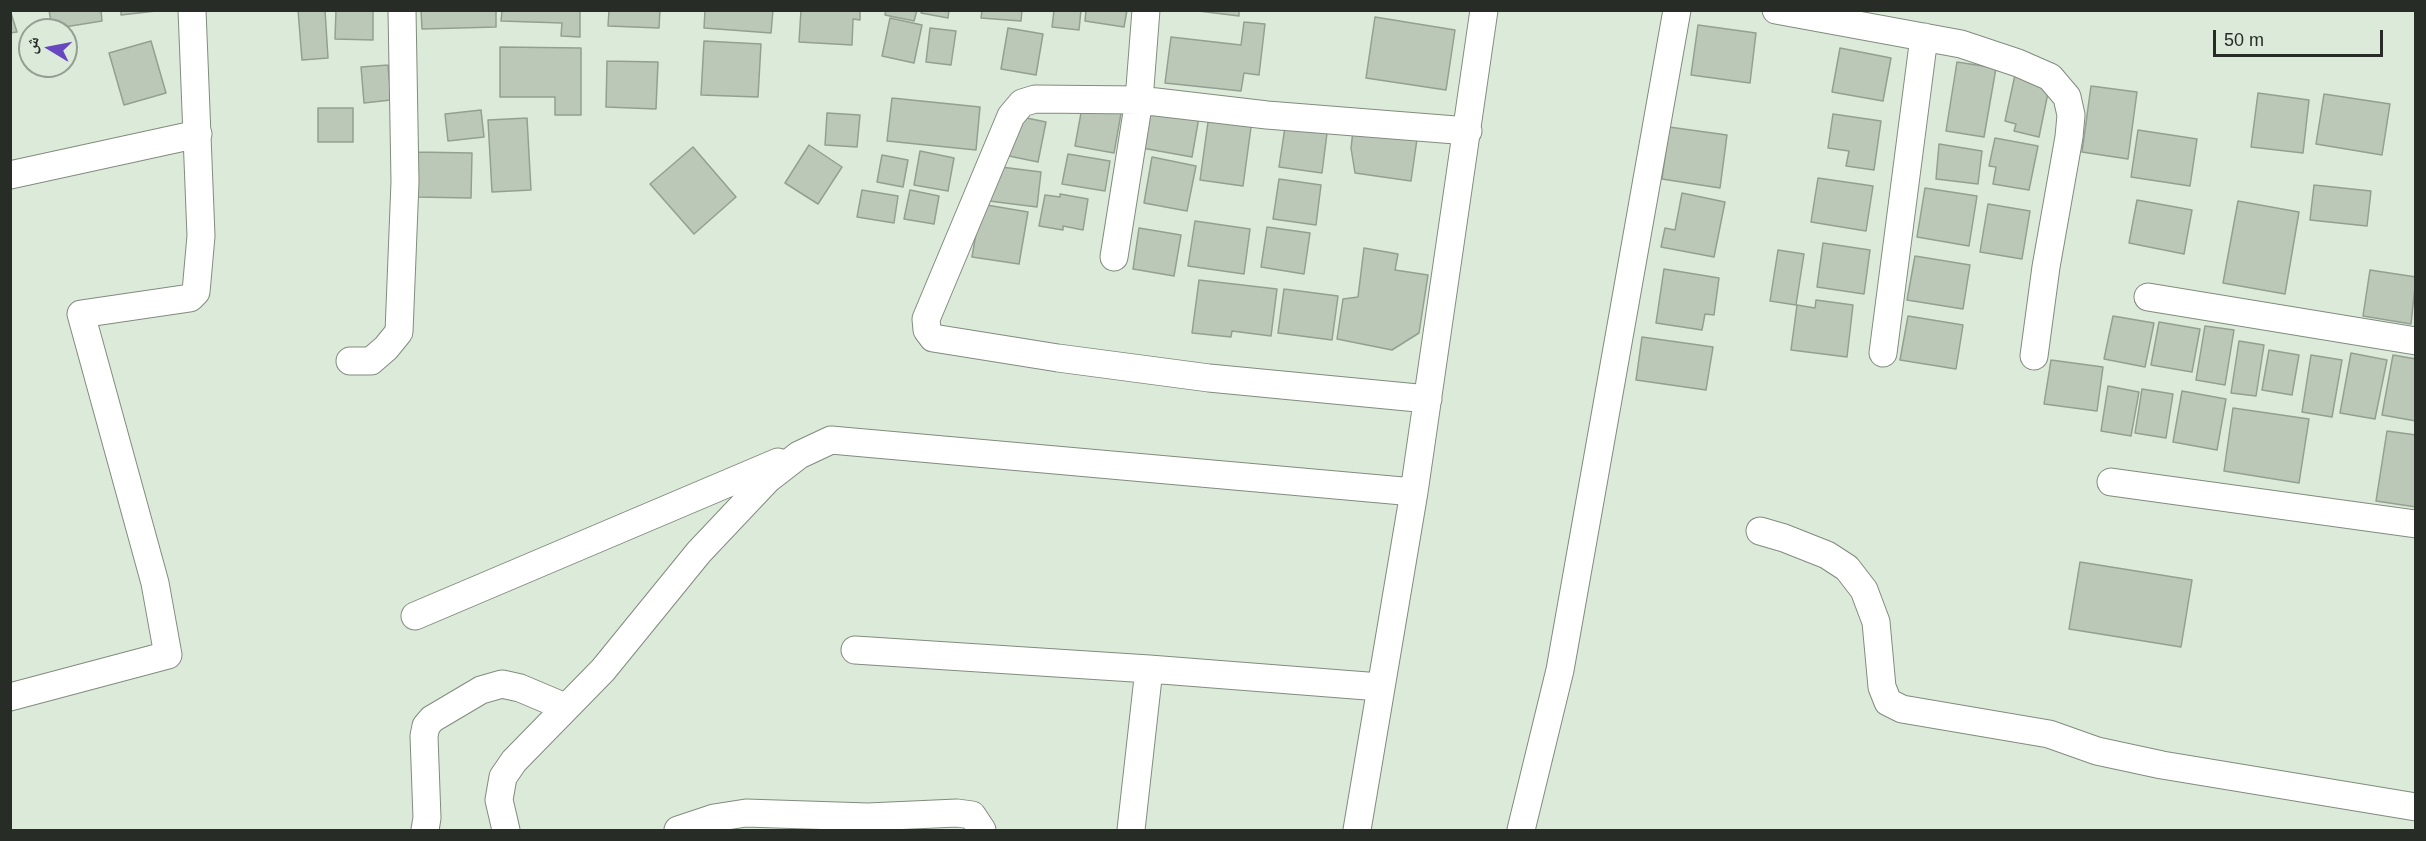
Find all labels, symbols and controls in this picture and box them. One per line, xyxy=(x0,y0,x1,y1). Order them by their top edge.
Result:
north arrow xyxy=(18,18,78,78)
scale bar xyxy=(2216,18,2386,56)
text: 50 m xyxy=(2224,30,2264,50)
text: ش xyxy=(22,35,42,55)

